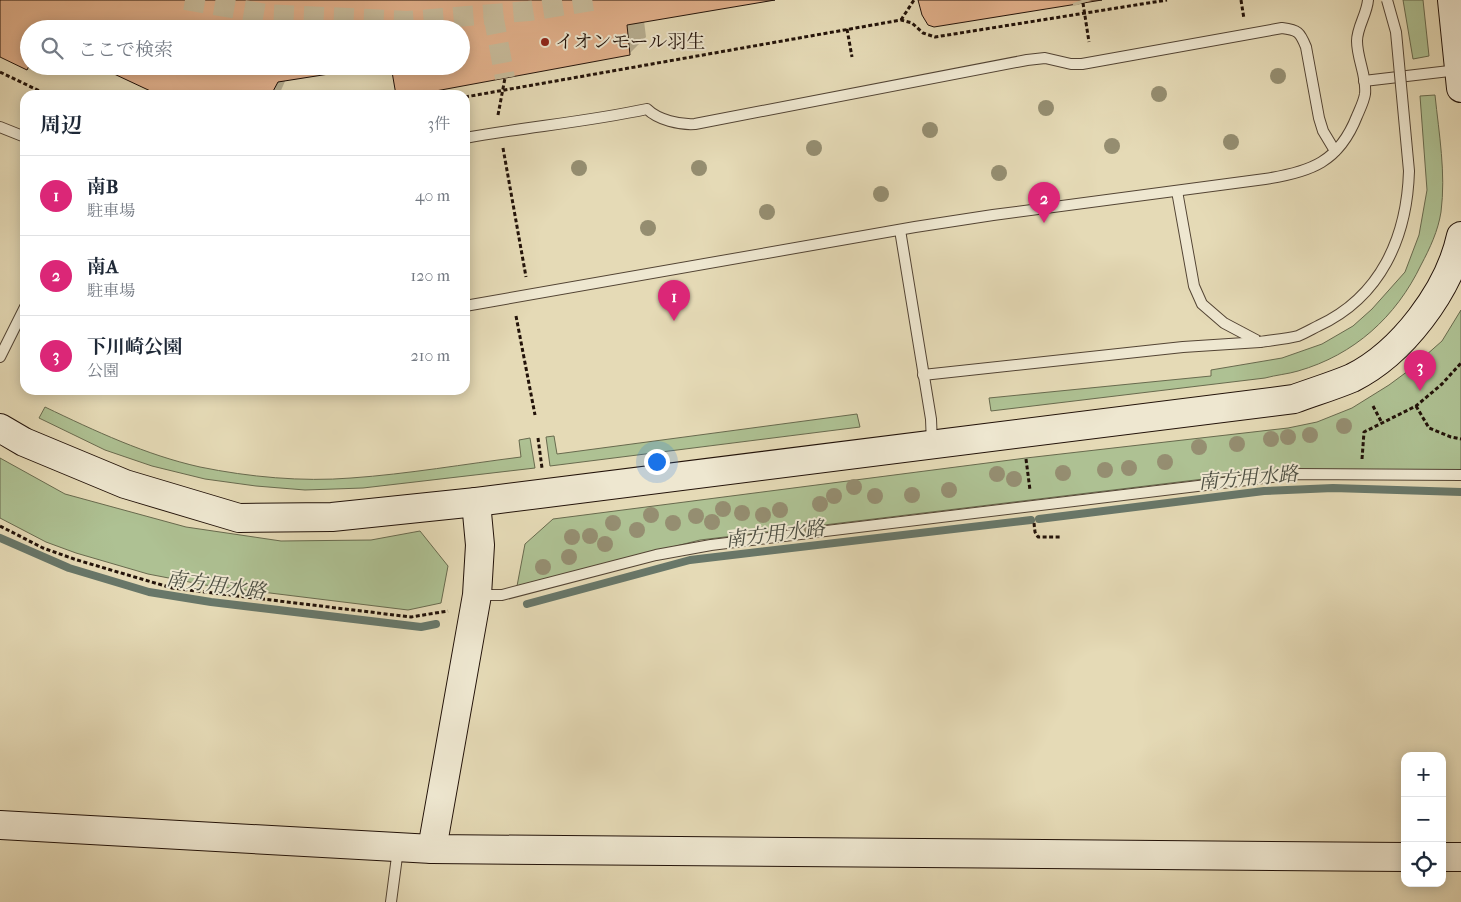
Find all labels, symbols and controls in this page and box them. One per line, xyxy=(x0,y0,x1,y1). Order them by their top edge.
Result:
search box xyxy=(20,20,470,75)
place label: イオンモール羽生 xyxy=(555,31,705,53)
icon: search xyxy=(38,34,66,62)
marker: イオンモール羽生 xyxy=(539,36,551,48)
text: ここで検索 xyxy=(78,39,173,61)
text: 周辺 xyxy=(40,113,82,137)
text: 3件 xyxy=(427,114,450,133)
text: 南B xyxy=(87,176,118,198)
pin: 2 xyxy=(1028,182,1060,223)
text: 1 xyxy=(53,186,59,205)
text: 40 m xyxy=(415,186,450,205)
text: 駐車場 xyxy=(87,201,135,220)
text: 南A xyxy=(87,256,118,278)
text: 2 xyxy=(52,266,60,285)
text: 120 m xyxy=(411,266,450,285)
pin: 1 xyxy=(658,280,690,321)
text: 駐車場 xyxy=(87,281,135,300)
text: 下川崎公園 xyxy=(87,336,182,358)
text: 3 xyxy=(53,346,59,365)
text: 210 m xyxy=(411,346,450,365)
pin: 3 xyxy=(1404,350,1436,391)
text: 公園 xyxy=(87,361,119,380)
your location xyxy=(644,449,670,475)
water label: 南方用水路 xyxy=(1197,462,1301,494)
water label: 南方用水路 xyxy=(724,516,828,552)
water label: 南方用水路 xyxy=(165,567,269,604)
map controls xyxy=(1401,752,1446,887)
button: + xyxy=(1401,752,1446,797)
button: − xyxy=(1401,797,1446,842)
button: locate xyxy=(1401,842,1446,887)

